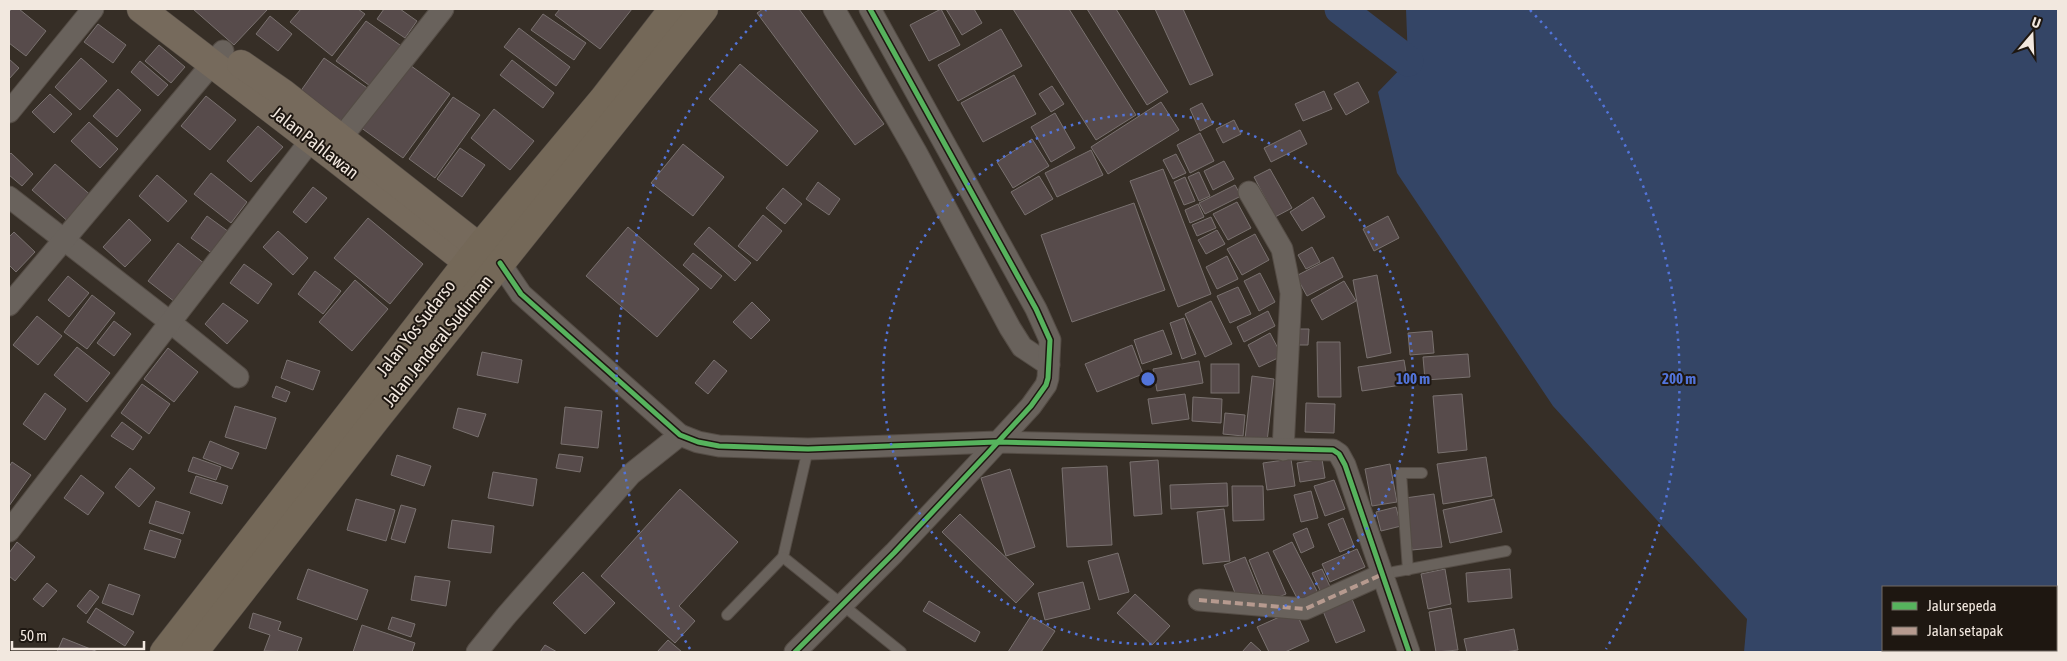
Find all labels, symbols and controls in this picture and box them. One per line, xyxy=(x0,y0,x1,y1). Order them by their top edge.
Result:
north arrow xyxy=(2007,10,2057,60)
text: U xyxy=(2030,14,2043,32)
street label: Jalan Pahlawan xyxy=(268,102,363,183)
street label: Jalan Jenderal Sudirman xyxy=(378,271,497,411)
street label: Jalan Yos Sudarso xyxy=(372,276,460,380)
centre of rings xyxy=(1139,370,1157,388)
text: 100 m xyxy=(1396,370,1430,387)
text: 200 m xyxy=(1662,370,1696,387)
legend xyxy=(1882,586,2057,651)
text: Jalur sepeda xyxy=(1927,597,1997,614)
scale bar xyxy=(12,618,145,650)
text: Jalan setapak xyxy=(1927,622,2004,639)
text: 50 m xyxy=(20,627,47,644)

